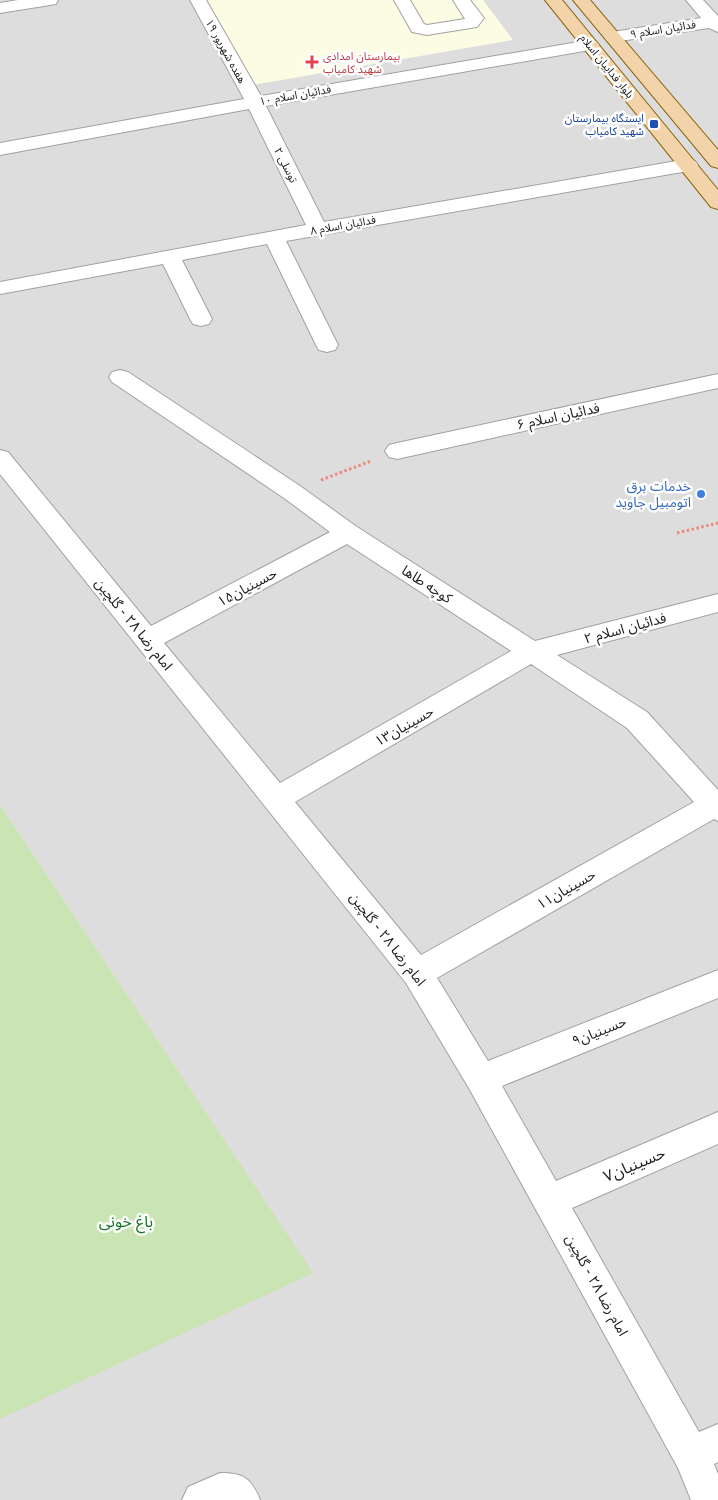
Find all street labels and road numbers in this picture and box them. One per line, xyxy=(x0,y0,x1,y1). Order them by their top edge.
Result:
street label: هفده شهریور ۱۹ xyxy=(203,17,248,86)
street label: فدائیان اسلام ۹ xyxy=(629,18,697,42)
street label: بلوار فداییان اسلام xyxy=(576,32,636,102)
street label: فدائیان اسلام ۱۰ xyxy=(258,83,332,109)
street label: توسلی ۲ xyxy=(271,145,300,185)
street label: فدائیان اسلام ۸ xyxy=(309,213,377,239)
street label: فدائیان اسلام ۶ xyxy=(515,399,602,436)
street label: کوچه طاها xyxy=(398,562,455,608)
street label: حسینیان۱۵ xyxy=(215,565,280,610)
street label: امام رضا ۲۸ - گلچین xyxy=(90,575,176,675)
street label: فدائیان اسلام ۲ xyxy=(582,609,669,650)
street label: حسینیان۱۳ xyxy=(372,703,437,750)
street label: حسینیان۱۱ xyxy=(534,866,599,913)
street label: امام رضا ۲۸ - گلچین xyxy=(344,889,429,991)
street label: حسینیان۹ xyxy=(570,1013,629,1050)
street label: حسینیان۷ xyxy=(600,1143,668,1187)
street label: امام رضا ۲۸ - گلچین xyxy=(560,1231,632,1340)

